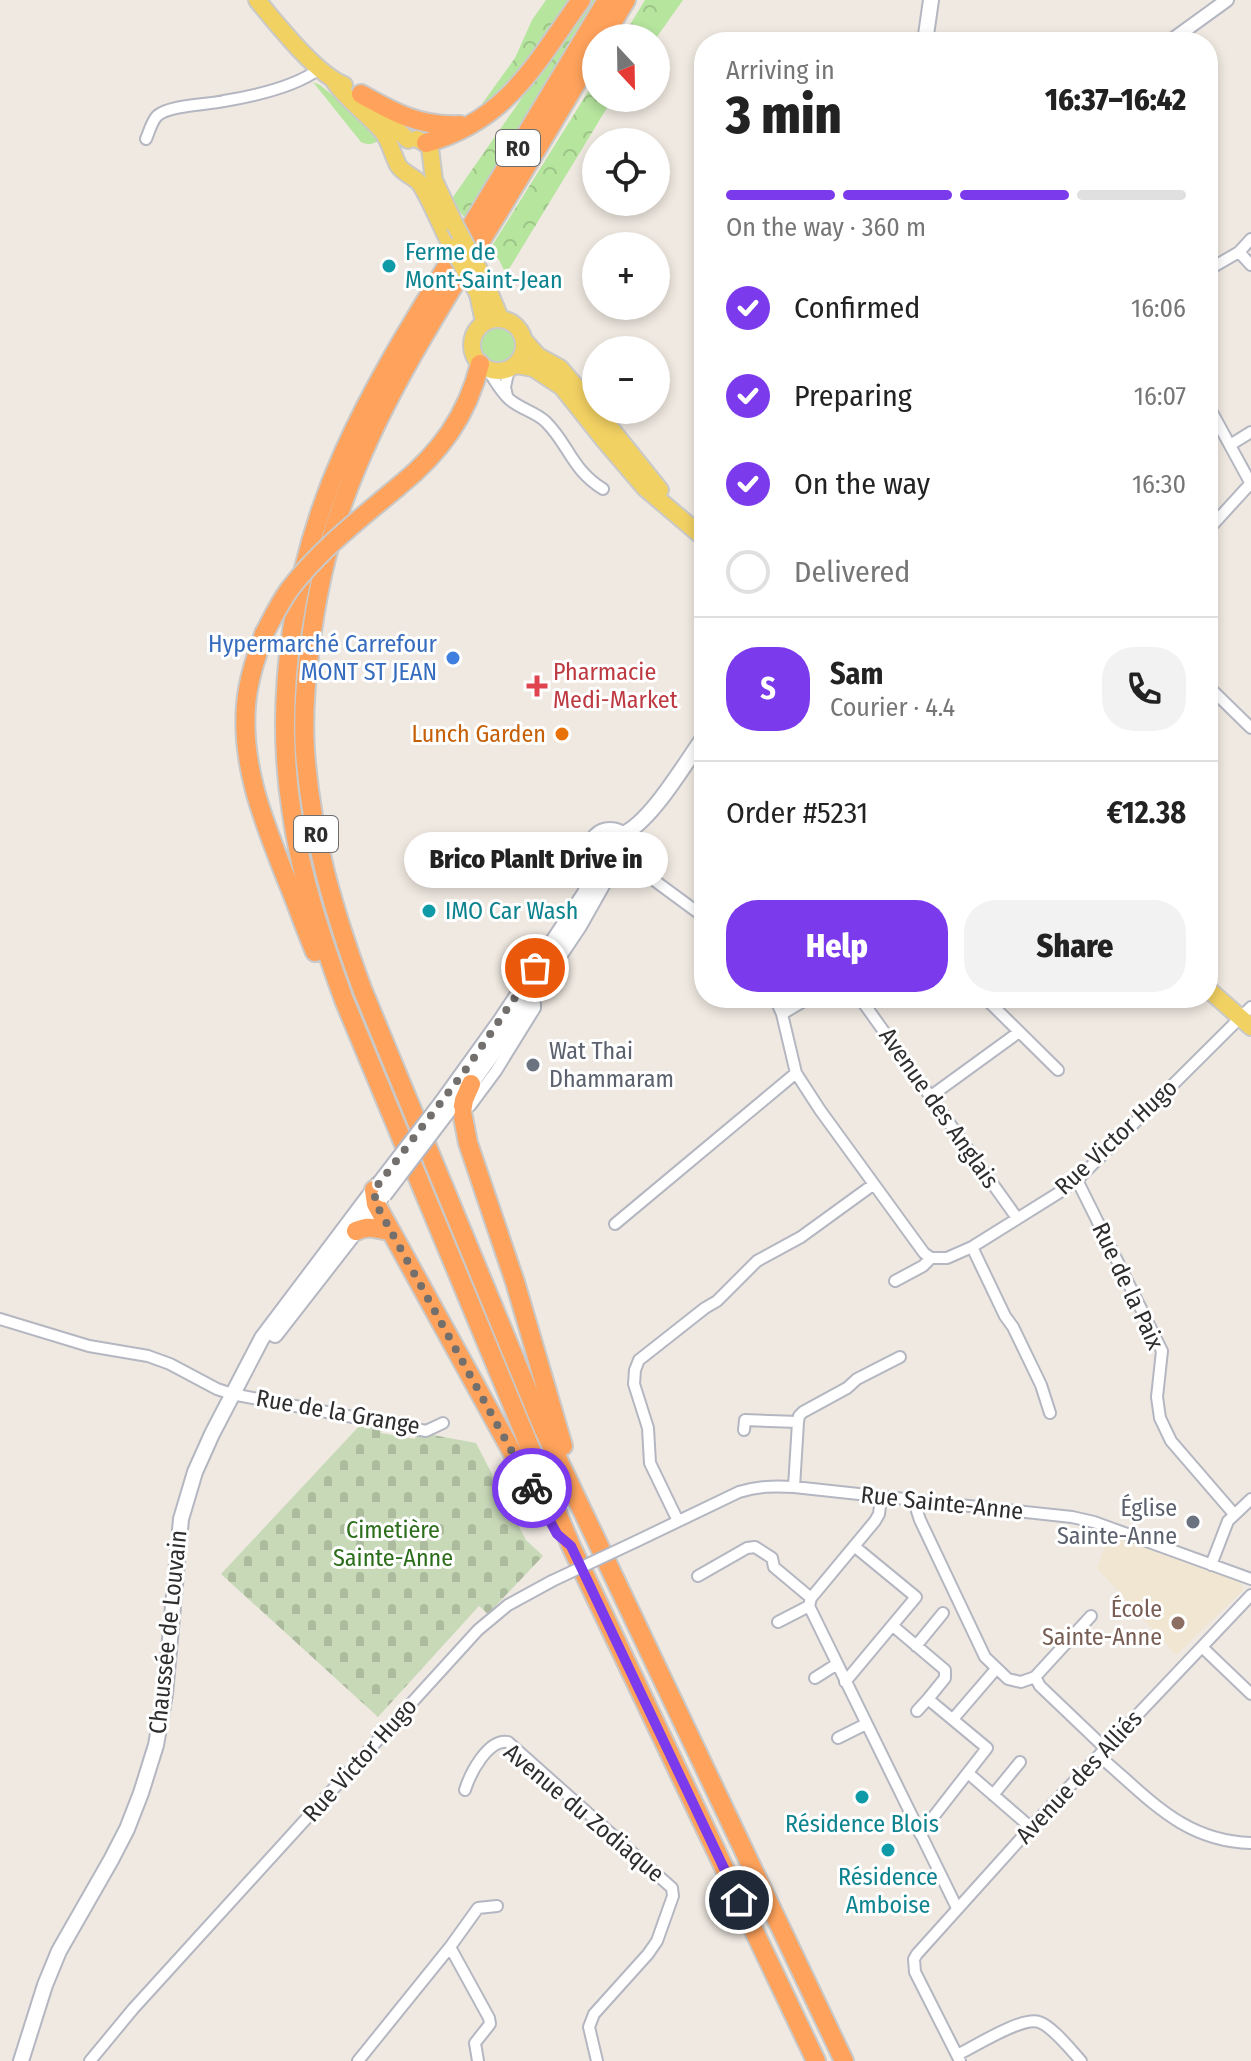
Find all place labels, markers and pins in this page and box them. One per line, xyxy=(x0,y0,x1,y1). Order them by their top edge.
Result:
place label: Ferme de Mont-Saint-Jean xyxy=(405,238,563,294)
marker: Ferme de Mont-Saint-Jean xyxy=(380,257,398,275)
place label: Hypermarché Carrefour MONT ST JEAN xyxy=(208,630,438,686)
marker: Hypermarché Carrefour MONT ST JEAN xyxy=(444,649,462,667)
place label: Pharmacie Medi-Market xyxy=(553,658,678,714)
marker: Pharmacie Medi-Market xyxy=(528,677,546,695)
place label: Lunch Garden xyxy=(411,720,546,748)
marker: Lunch Garden xyxy=(553,725,571,743)
callout: Brico PlanIt Drive in xyxy=(403,832,667,888)
place label: IMO Car Wash xyxy=(445,897,578,925)
marker: IMO Car Wash xyxy=(420,902,438,920)
pin xyxy=(501,934,569,1002)
place label: Wat Thai Dhammaram xyxy=(549,1037,674,1093)
marker: Wat Thai Dhammaram xyxy=(524,1056,542,1074)
place label: Église Sainte-Anne xyxy=(1057,1493,1177,1550)
marker: Église Sainte-Anne xyxy=(1184,1513,1202,1531)
place label: École Sainte-Anne xyxy=(1042,1594,1162,1651)
marker: École Sainte-Anne xyxy=(1169,1614,1187,1632)
marker: Résidence Blois xyxy=(853,1788,871,1806)
place label: Résidence Blois xyxy=(785,1810,939,1838)
marker: Résidence Amboise xyxy=(879,1841,897,1859)
place label: Résidence Amboise xyxy=(838,1863,938,1919)
pin xyxy=(705,1866,773,1934)

